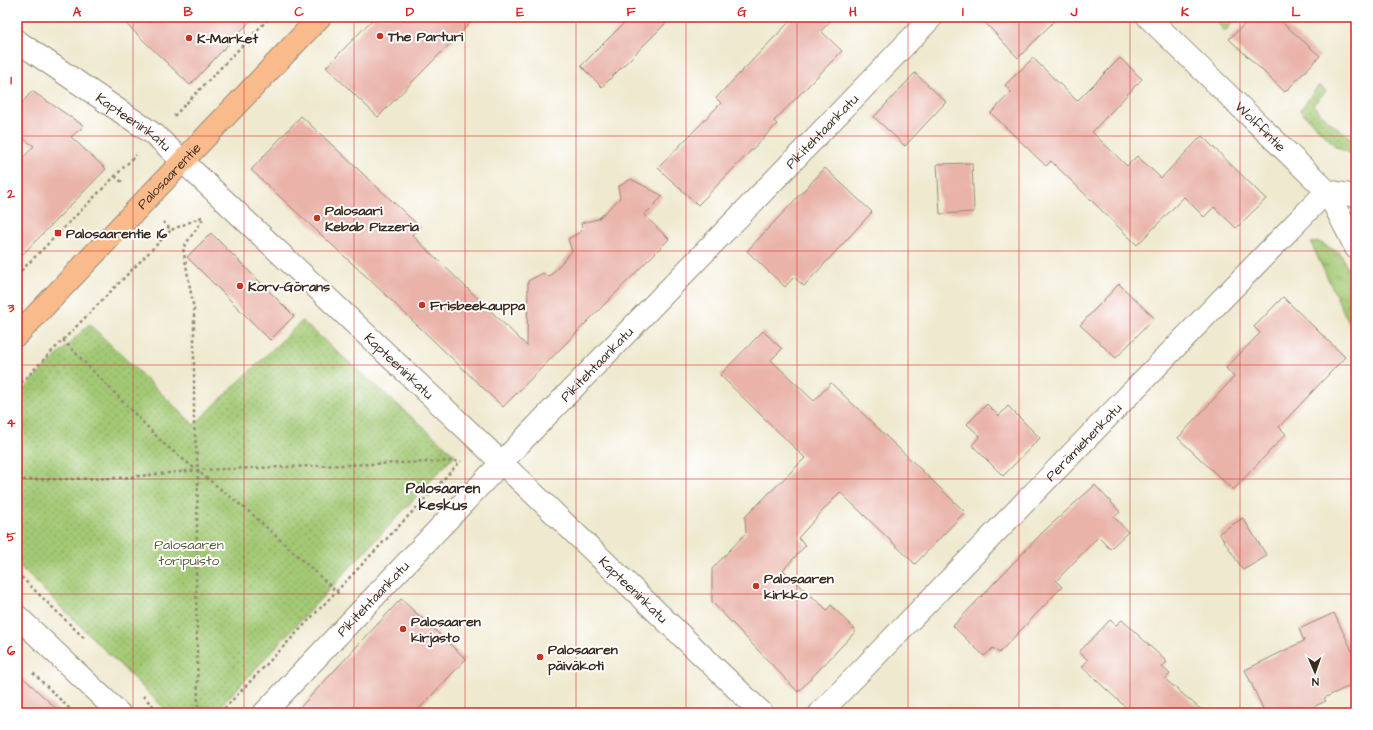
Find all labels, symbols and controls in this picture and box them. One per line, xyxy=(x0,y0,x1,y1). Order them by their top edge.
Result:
text: A xyxy=(73,3,82,21)
text: B xyxy=(183,3,193,21)
text: C xyxy=(294,3,304,21)
text: D xyxy=(406,3,415,21)
text: E xyxy=(516,3,524,21)
text: F xyxy=(626,3,636,21)
text: G xyxy=(737,3,747,21)
text: H xyxy=(849,3,857,21)
text: I xyxy=(962,3,964,21)
text: J xyxy=(1070,3,1078,21)
text: K xyxy=(1181,3,1189,21)
text: L xyxy=(1291,3,1301,21)
place label: The Parturi xyxy=(387,27,464,47)
place label: K-Market xyxy=(197,29,258,49)
marker: The Parturi xyxy=(375,31,385,41)
marker: K-Market xyxy=(184,33,194,43)
text: 1 xyxy=(10,71,12,89)
street label: Kapteeninkatu xyxy=(91,88,175,156)
street label: Pikitehtaankatu xyxy=(781,90,863,174)
street label: Wolffintie xyxy=(1230,98,1290,157)
street label: Palosaarentie xyxy=(133,138,206,214)
text: 2 xyxy=(6,185,15,203)
place label: Palosaari Kebab Pizzeria xyxy=(325,201,420,237)
marker: Palosaari Kebab Pizzeria xyxy=(312,213,322,223)
place label: Palosaarentie 16 xyxy=(66,224,167,244)
marker: Palosaarentie 16 xyxy=(53,228,63,238)
place label: Korv-Görans xyxy=(248,277,330,297)
marker: Korv-Görans xyxy=(235,281,245,291)
place label: Frisbeekauppa xyxy=(430,296,526,316)
text: 3 xyxy=(7,299,15,317)
marker: Frisbeekauppa xyxy=(417,300,427,310)
street label: Pikitehtaankatu xyxy=(556,323,638,407)
street label: Kapteeninkatu xyxy=(359,329,438,404)
street label: Perämiehenkatu xyxy=(1041,399,1127,486)
text: 4 xyxy=(7,414,16,432)
district label: Palosaaren keskus xyxy=(406,478,481,516)
text: 5 xyxy=(6,528,16,546)
park label: Palosaaren toripuisto xyxy=(154,535,224,571)
street label: Kapteeninkatu xyxy=(594,552,672,628)
street label: Pikitehtaankatu xyxy=(333,557,414,641)
place label: Palosaaren kirkko xyxy=(764,569,834,605)
marker: Palosaaren kirkko xyxy=(751,581,761,591)
place label: Palosaaren kirjasto xyxy=(411,612,481,648)
marker: Palosaaren kirjasto xyxy=(398,624,408,634)
place label: Palosaaren päiväkoti xyxy=(548,640,618,676)
text: 6 xyxy=(7,642,16,660)
marker: Palosaaren päiväkoti xyxy=(535,652,545,662)
north arrow xyxy=(1295,652,1335,692)
text: N xyxy=(1312,674,1319,689)

